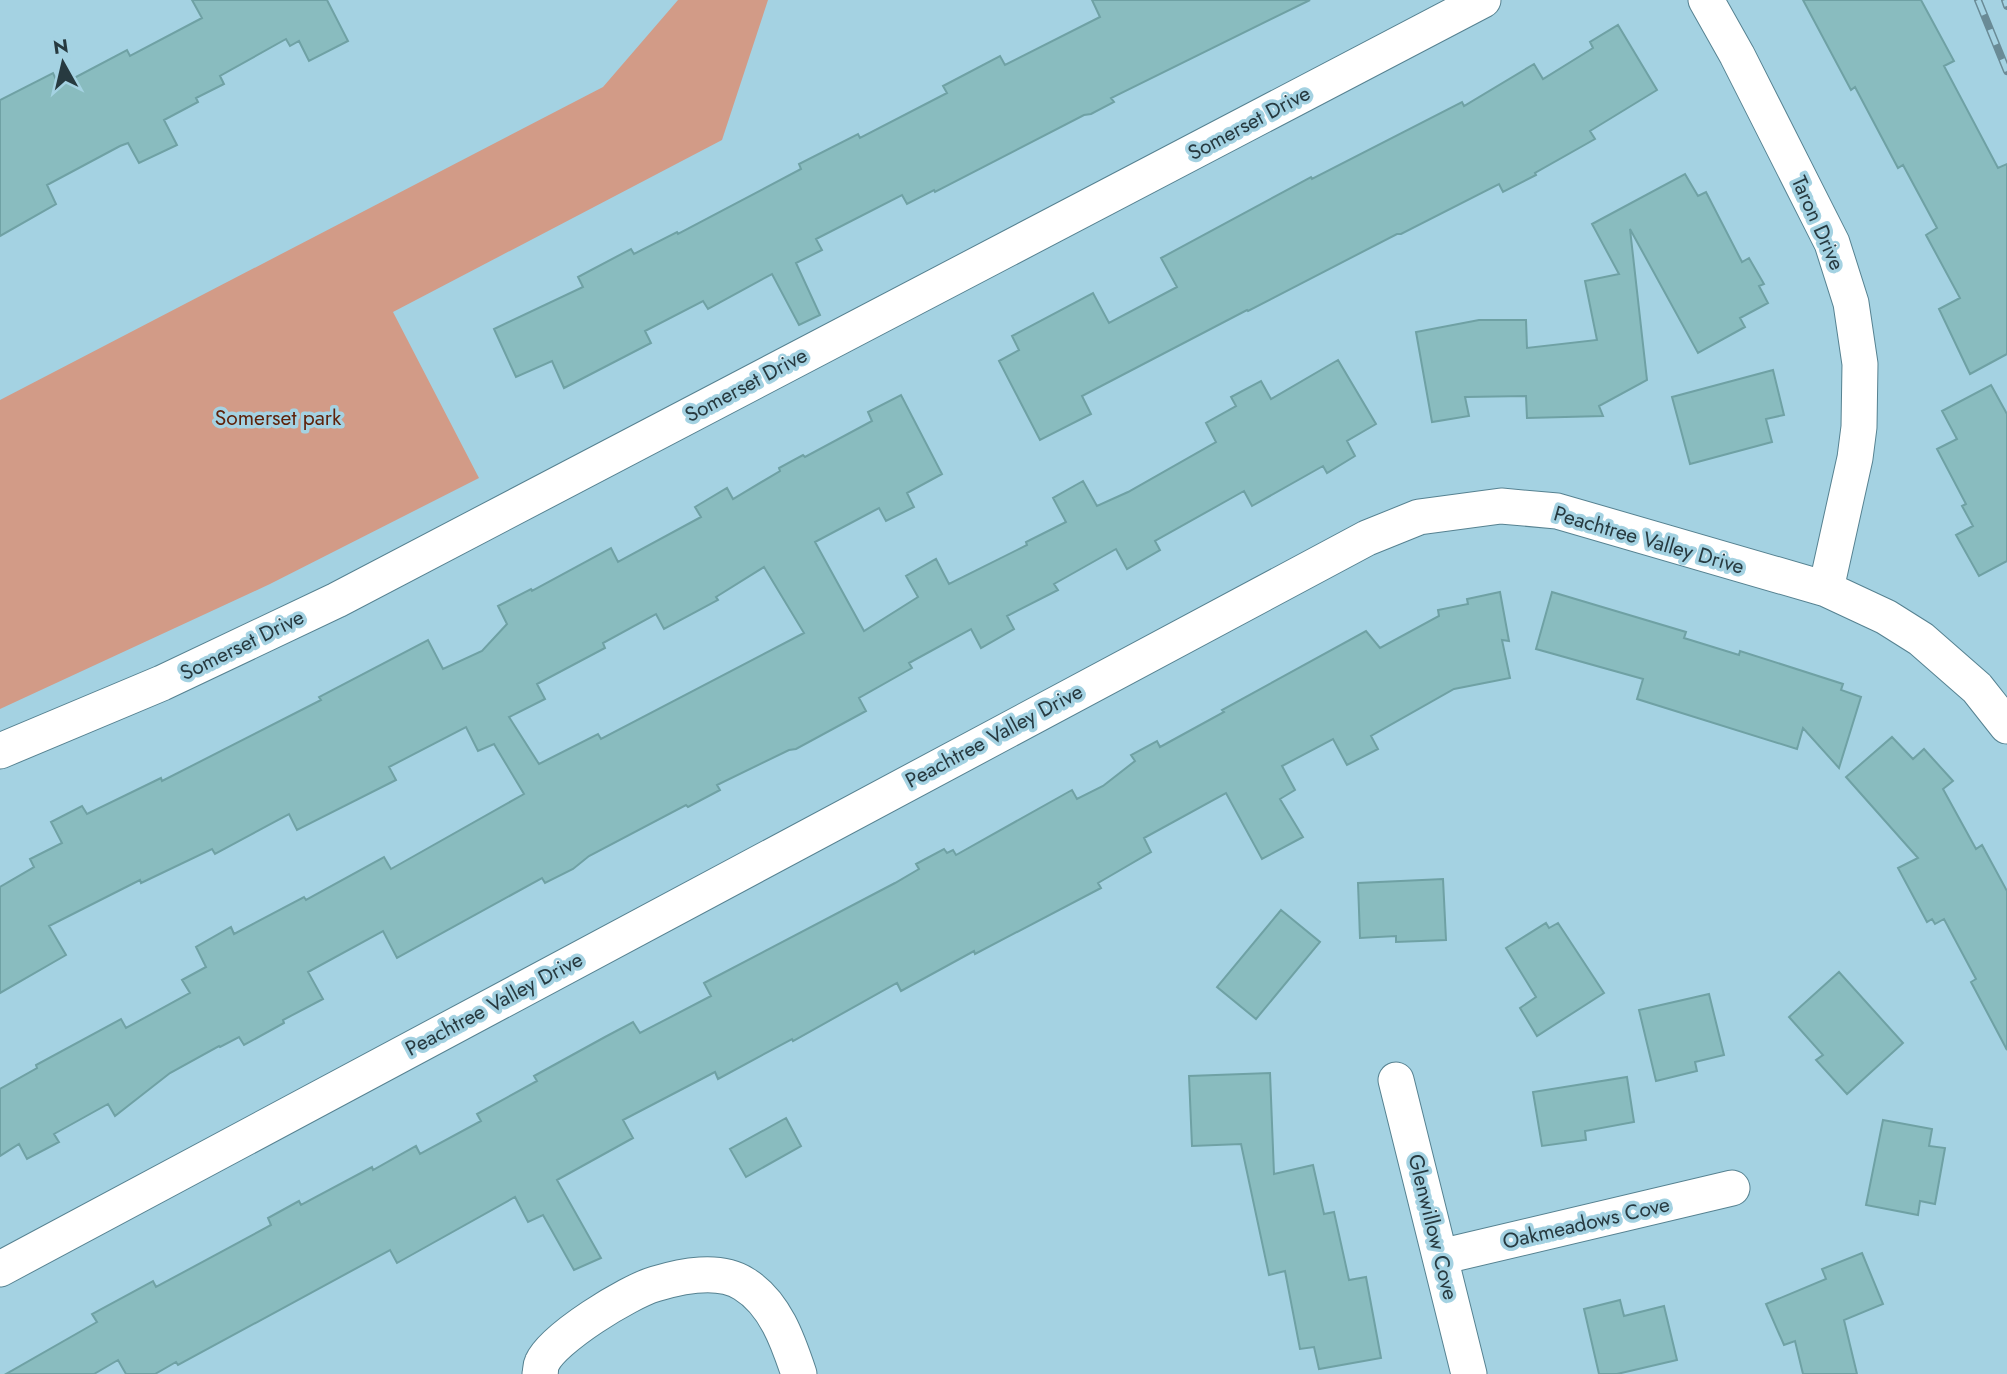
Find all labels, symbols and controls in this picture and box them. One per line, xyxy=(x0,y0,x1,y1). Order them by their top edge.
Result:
north arrow xyxy=(28,28,98,98)
text: N xyxy=(51,32,70,61)
street label: Somerset Drive xyxy=(1182,78,1316,168)
street label: Taron Drive xyxy=(1784,171,1852,275)
street label: Somerset Drive xyxy=(679,340,813,430)
park label: Somerset park xyxy=(215,403,342,433)
street label: Peachtree Valley Drive xyxy=(1550,498,1748,582)
street label: Somerset Drive xyxy=(175,602,309,688)
street label: Peachtree Valley Drive xyxy=(900,676,1088,795)
street label: Peachtree Valley Drive xyxy=(400,944,588,1063)
street label: Glenwillow Cove xyxy=(1400,1151,1466,1303)
street label: Oakmeadows Cove xyxy=(1499,1189,1673,1257)

